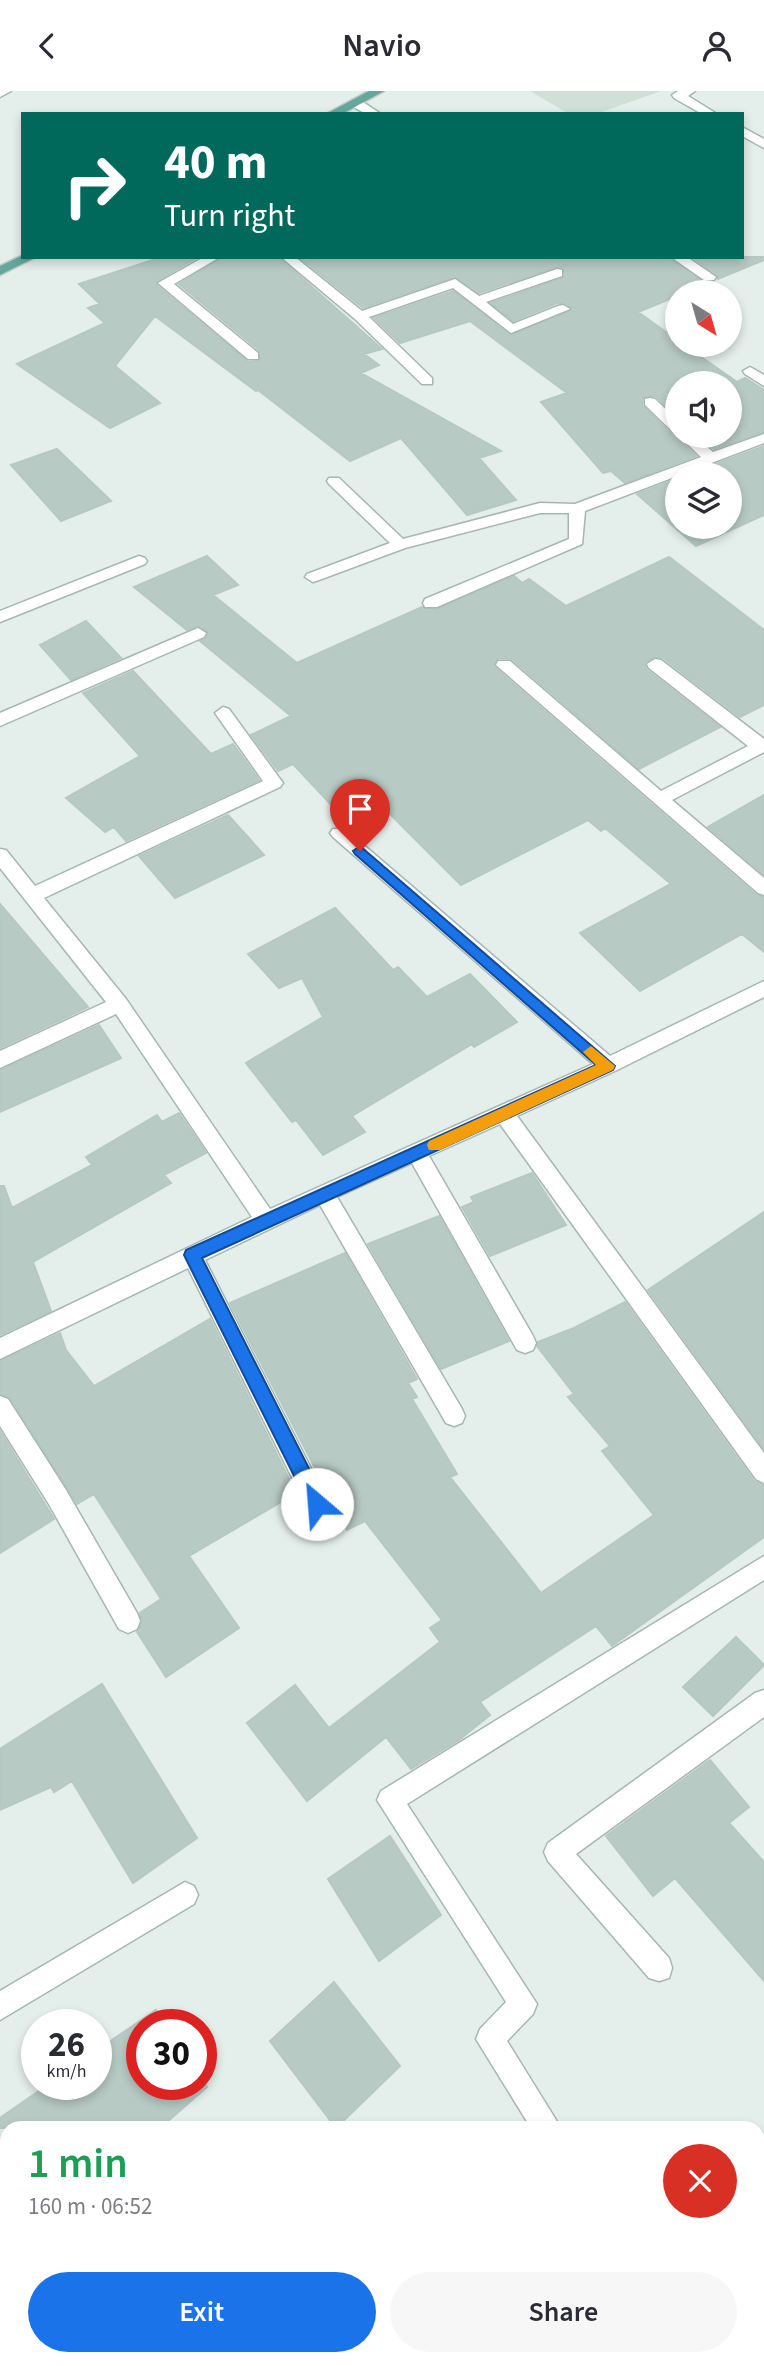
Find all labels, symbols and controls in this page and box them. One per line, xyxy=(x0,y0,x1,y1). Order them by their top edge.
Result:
text: Navio xyxy=(342,23,422,69)
icon: back xyxy=(28,27,66,65)
icon: person xyxy=(698,27,736,65)
text: 40 m xyxy=(164,128,268,198)
icon: right xyxy=(49,140,140,231)
text: Turn right xyxy=(164,193,295,239)
north arrow xyxy=(665,280,742,357)
map controls xyxy=(665,280,742,539)
button: sound xyxy=(665,371,742,448)
button: layers xyxy=(665,462,742,539)
pin xyxy=(330,779,390,851)
icon: arrive xyxy=(341,790,379,828)
position arrow xyxy=(280,1467,354,1541)
speed limit sign: 30 xyxy=(126,2009,217,2100)
text: 26 xyxy=(48,2020,85,2070)
text: km/h xyxy=(47,2059,86,2084)
text: 1 min xyxy=(28,2134,128,2194)
button: close xyxy=(663,2144,737,2218)
text: 160 m · 06:52 xyxy=(28,2190,152,2223)
button: Exit xyxy=(28,2272,376,2352)
button: Share xyxy=(390,2272,737,2352)

